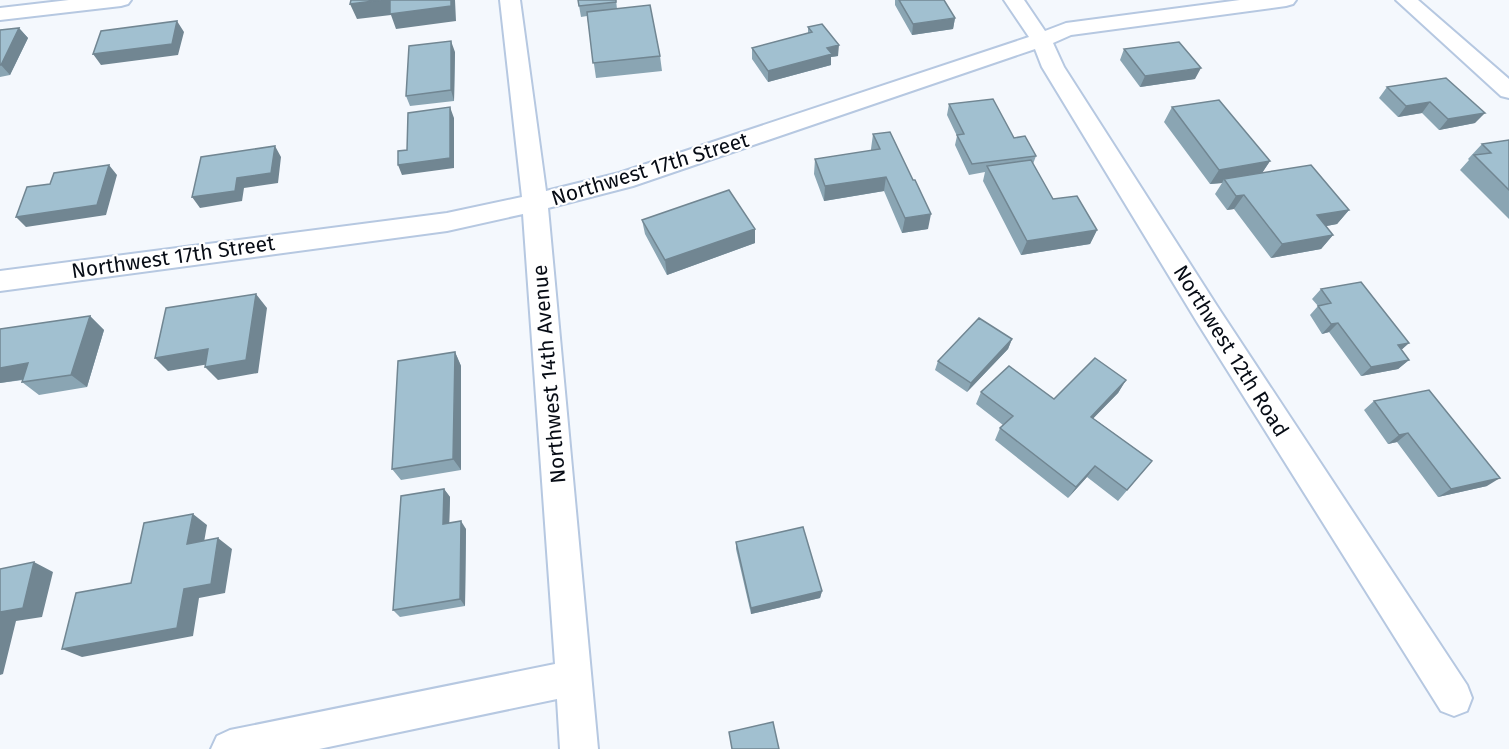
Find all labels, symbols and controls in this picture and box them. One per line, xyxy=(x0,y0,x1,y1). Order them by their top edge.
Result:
street label: Northwest 17th Street xyxy=(548,126,752,211)
street label: Northwest 17th Street xyxy=(70,230,277,284)
street label: Northwest 12th Road xyxy=(1168,260,1294,442)
street label: Northwest 14th Avenue xyxy=(526,264,572,484)

